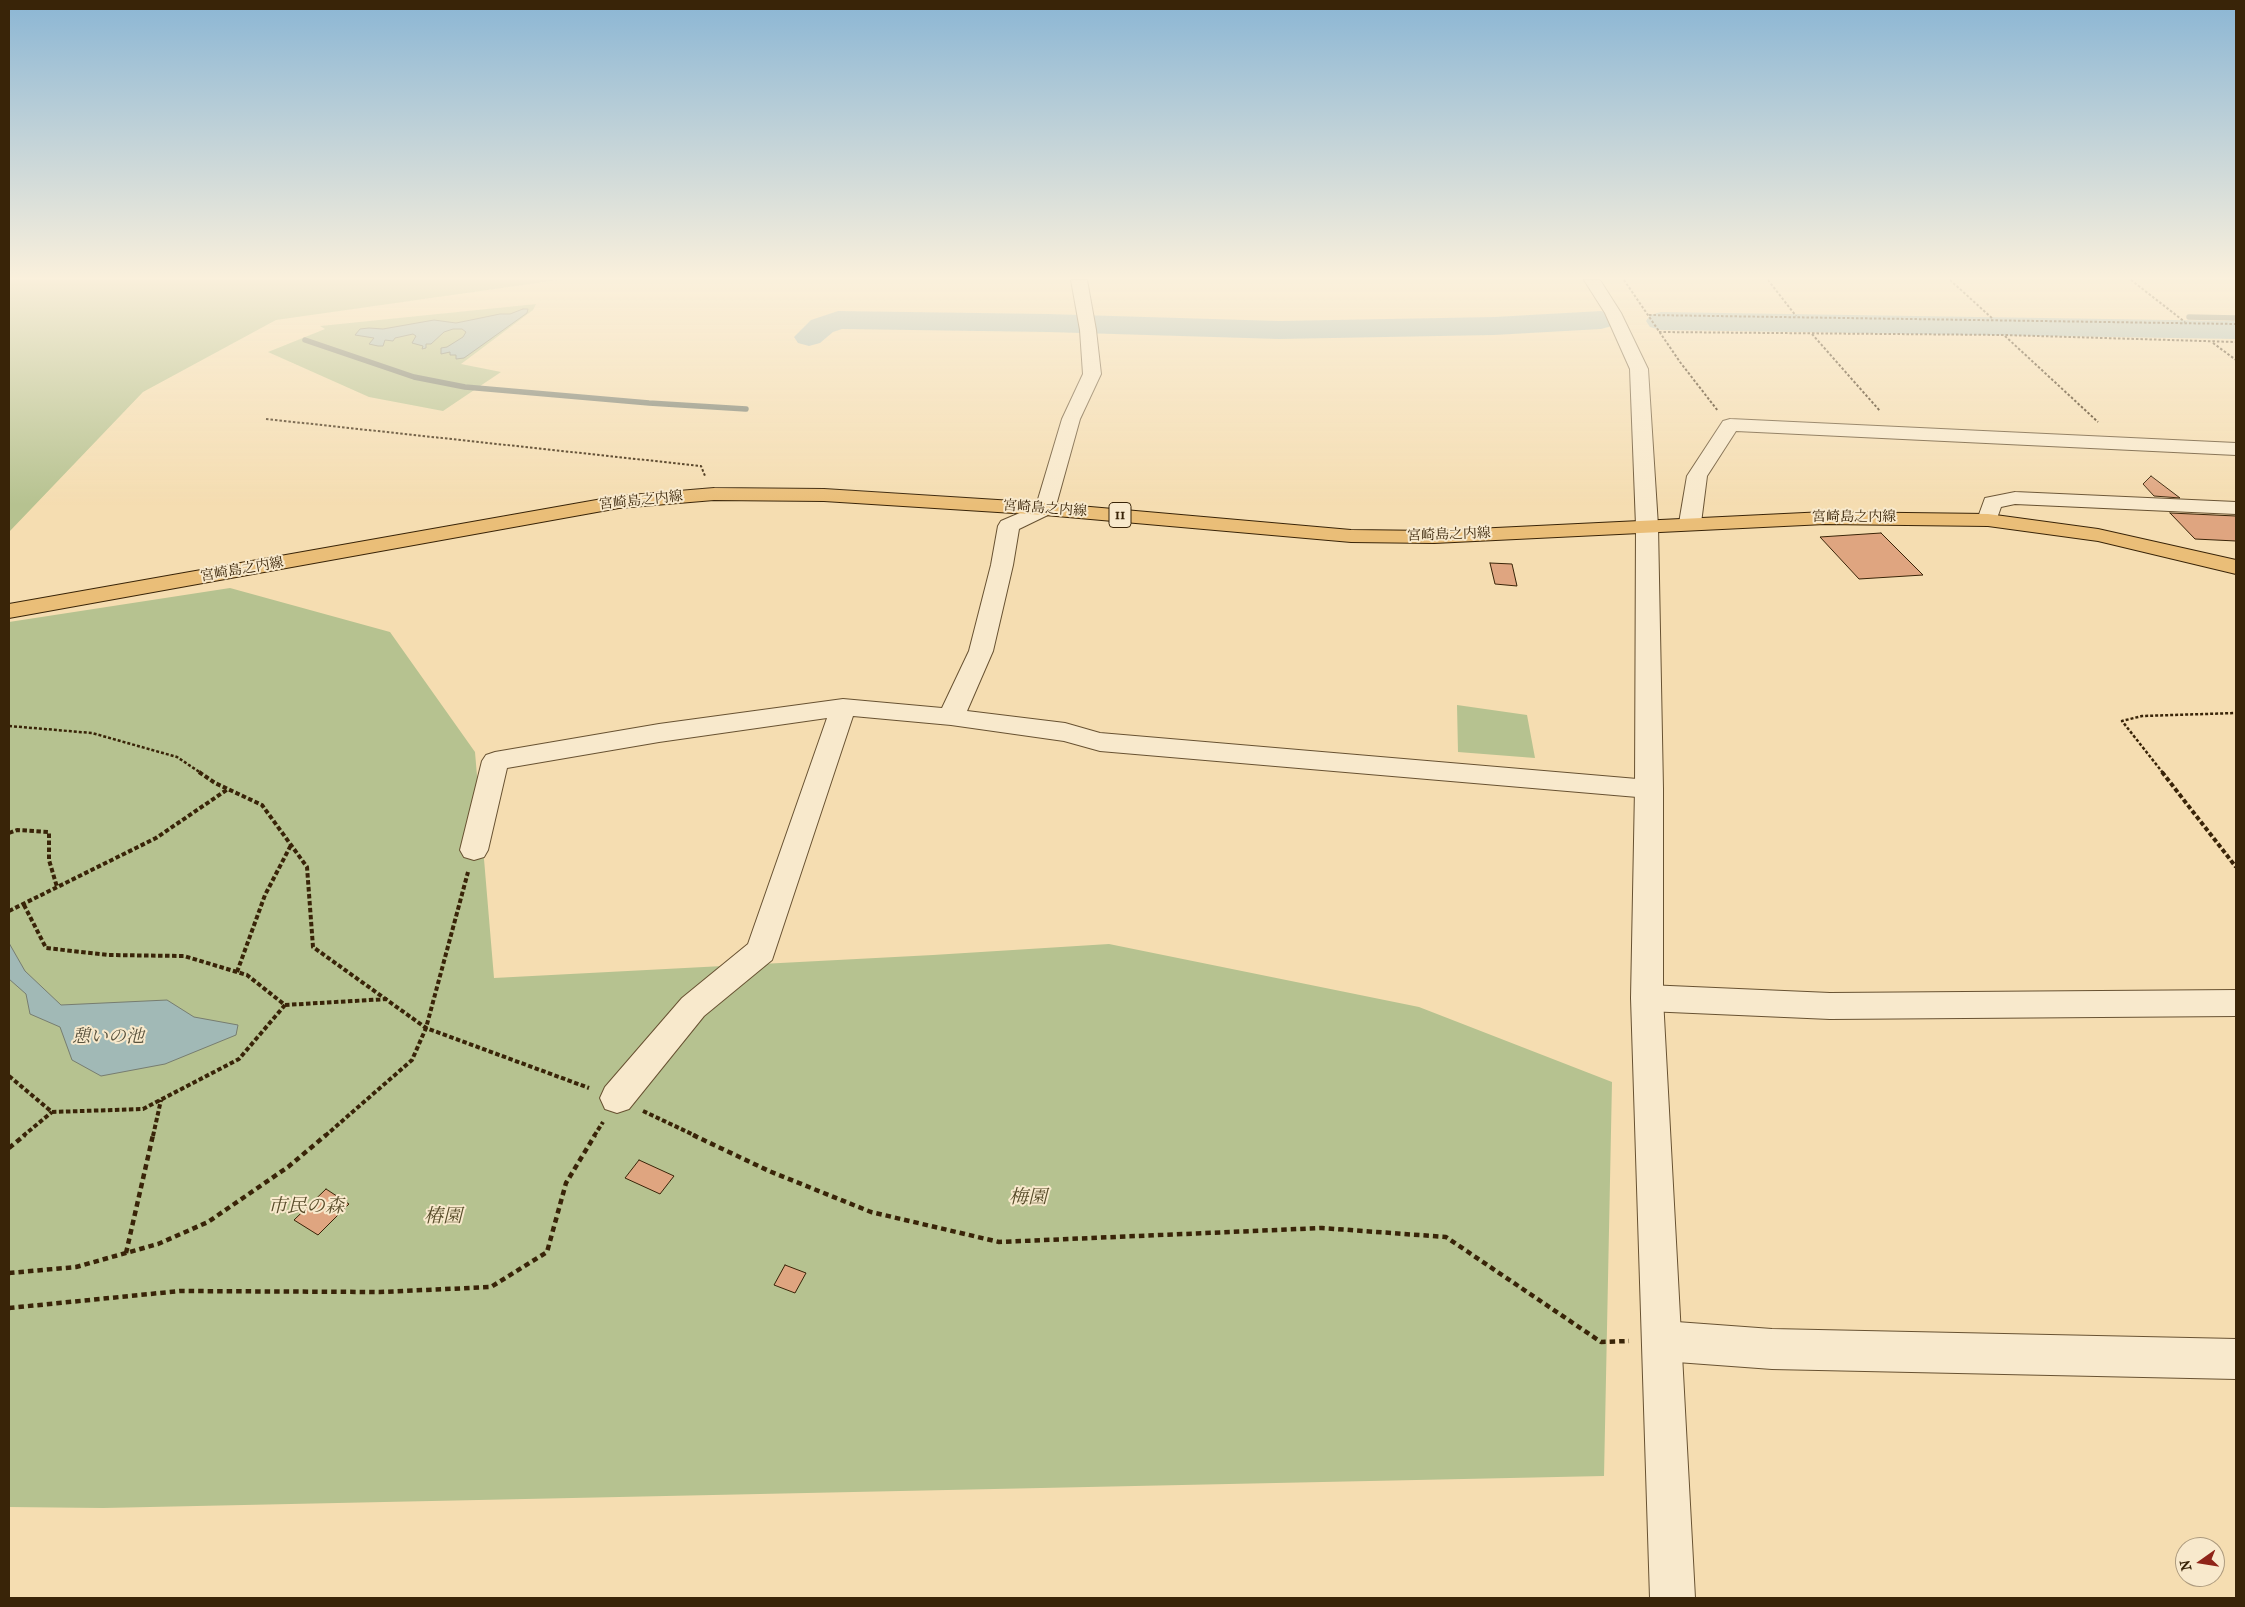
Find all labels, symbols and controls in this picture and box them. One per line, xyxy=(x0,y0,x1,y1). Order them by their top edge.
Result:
street label: 宮崎島之内線 xyxy=(598,488,684,514)
street label: 宮崎島之内線 xyxy=(1003,498,1087,520)
road number: 11 xyxy=(1109,502,1131,528)
street label: 宮崎島之内線 xyxy=(1812,510,1896,526)
street label: 宮崎島之内線 xyxy=(1407,525,1491,545)
street label: 宮崎島之内線 xyxy=(199,554,285,586)
water label: 憩いの池 xyxy=(72,1027,144,1049)
park label: 梅園 xyxy=(1009,1187,1047,1209)
park label: 市民の森 xyxy=(268,1196,344,1218)
park label: 椿園 xyxy=(424,1206,462,1228)
north arrow xyxy=(2175,1537,2225,1587)
text: N xyxy=(2176,1558,2195,1572)

